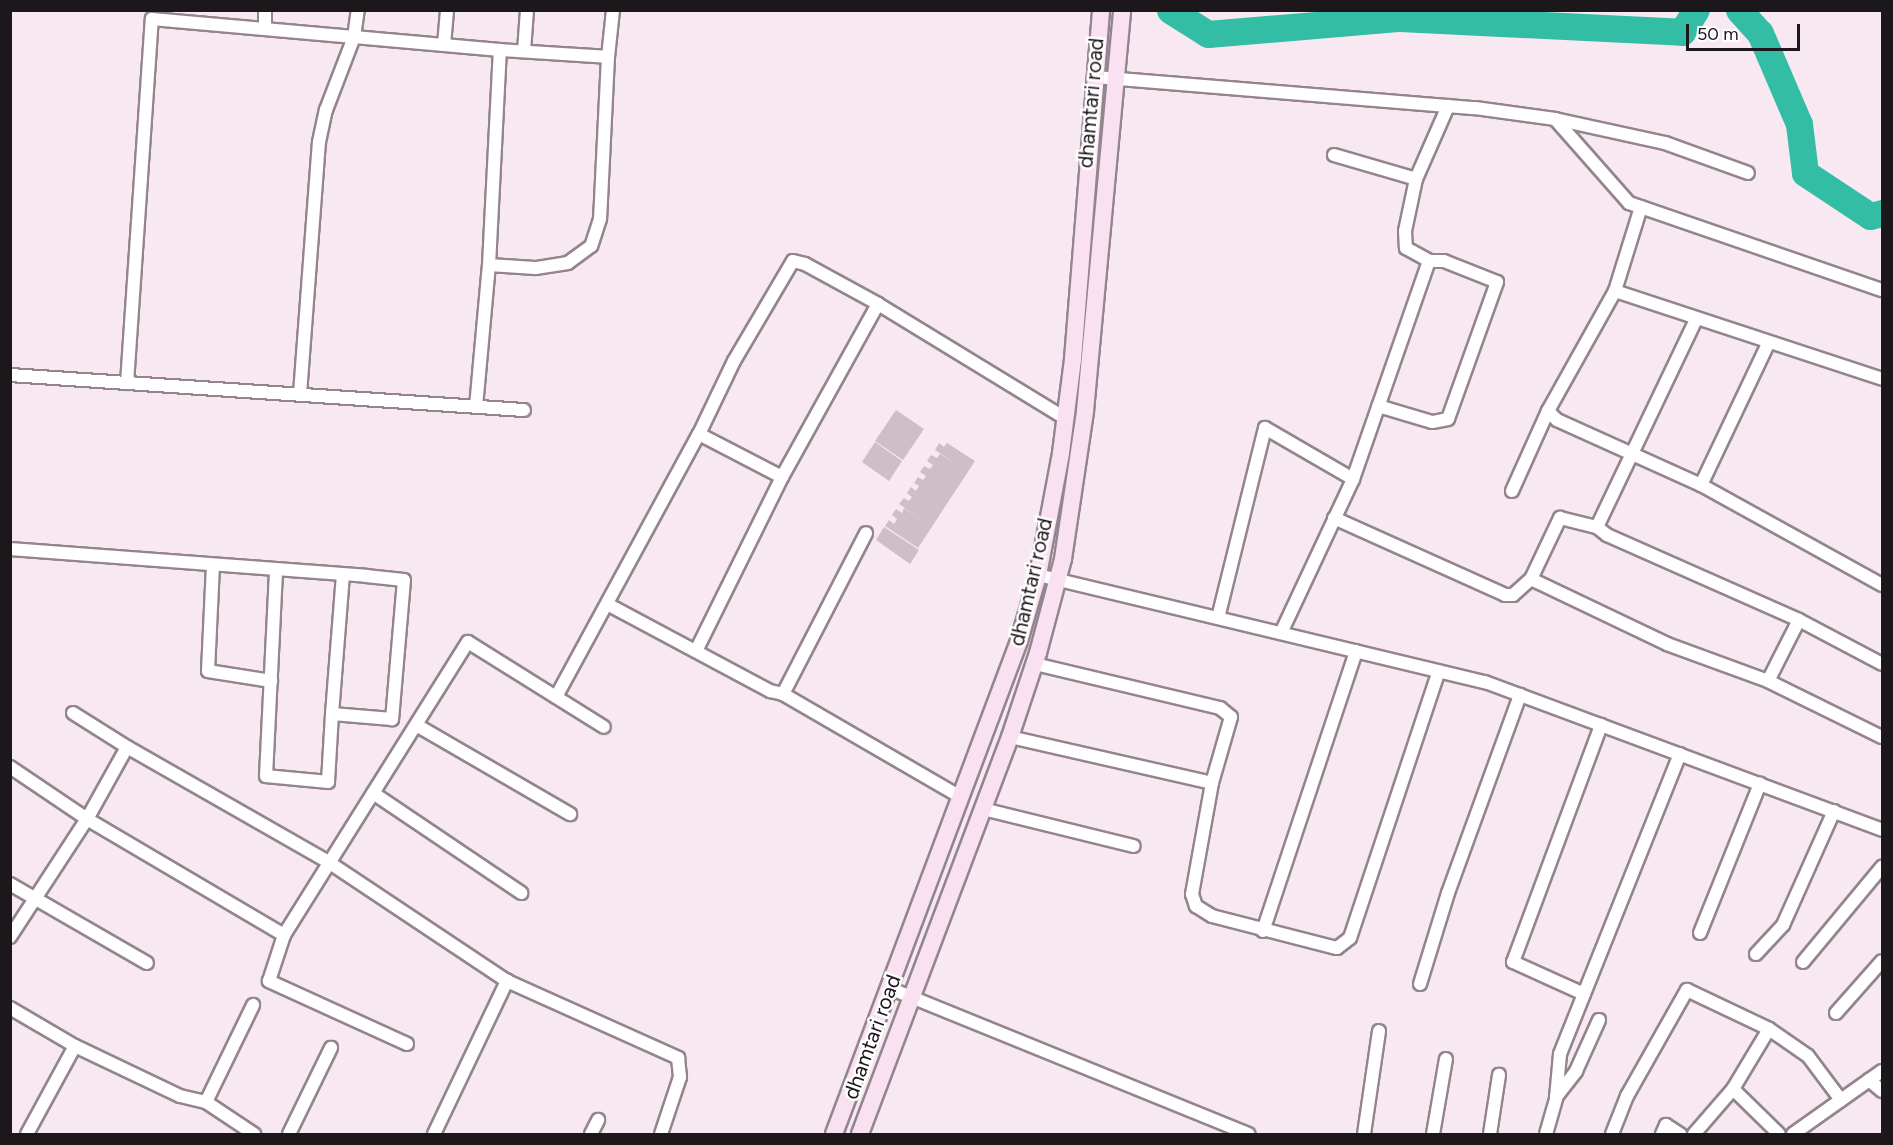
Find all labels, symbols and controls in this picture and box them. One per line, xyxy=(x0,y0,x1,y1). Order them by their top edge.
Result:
scale bar xyxy=(1689,12,1803,50)
text: 50 m xyxy=(1697,23,1739,45)
street label: dhamtari road xyxy=(1073,37,1109,169)
street label: dhamtari road xyxy=(1004,516,1058,648)
street label: dhamtari road xyxy=(838,971,906,1103)

